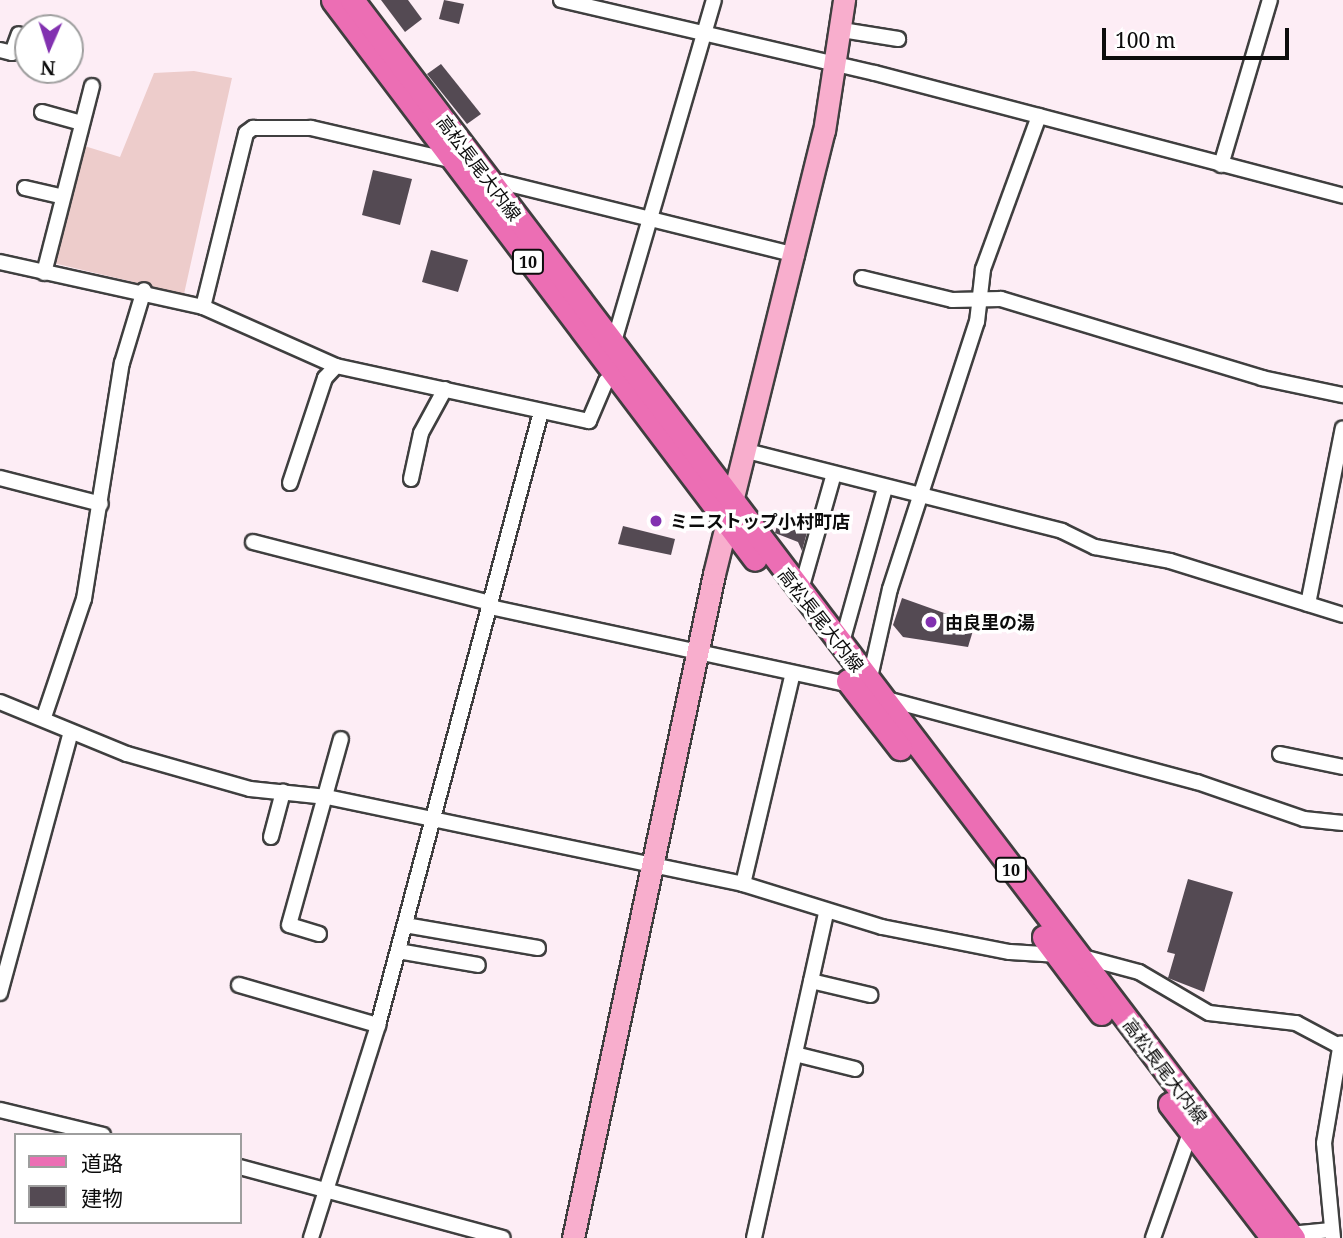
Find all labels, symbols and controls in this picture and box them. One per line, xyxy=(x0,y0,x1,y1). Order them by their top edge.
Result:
north arrow xyxy=(14,14,84,84)
scale bar xyxy=(1105,14,1292,58)
text: 100 m xyxy=(1115,26,1176,54)
text: N xyxy=(40,55,56,81)
street label: 高松長尾大内線 xyxy=(432,111,526,225)
road number: 10 xyxy=(510,250,546,274)
place label: ミニストップ小村町店 xyxy=(670,510,850,532)
marker: ミニストップ小村町店 xyxy=(648,513,664,529)
street label: 高松長尾大内線 xyxy=(774,564,868,676)
place label: 由良里の湯 xyxy=(945,611,1035,633)
marker: 由良里の湯 xyxy=(923,614,939,630)
road number: 10 xyxy=(993,858,1028,883)
street label: 高松長尾大内線 xyxy=(1118,1014,1212,1128)
legend xyxy=(14,1133,242,1224)
text: 道路 xyxy=(81,1149,123,1177)
text: 建物 xyxy=(81,1184,123,1212)

